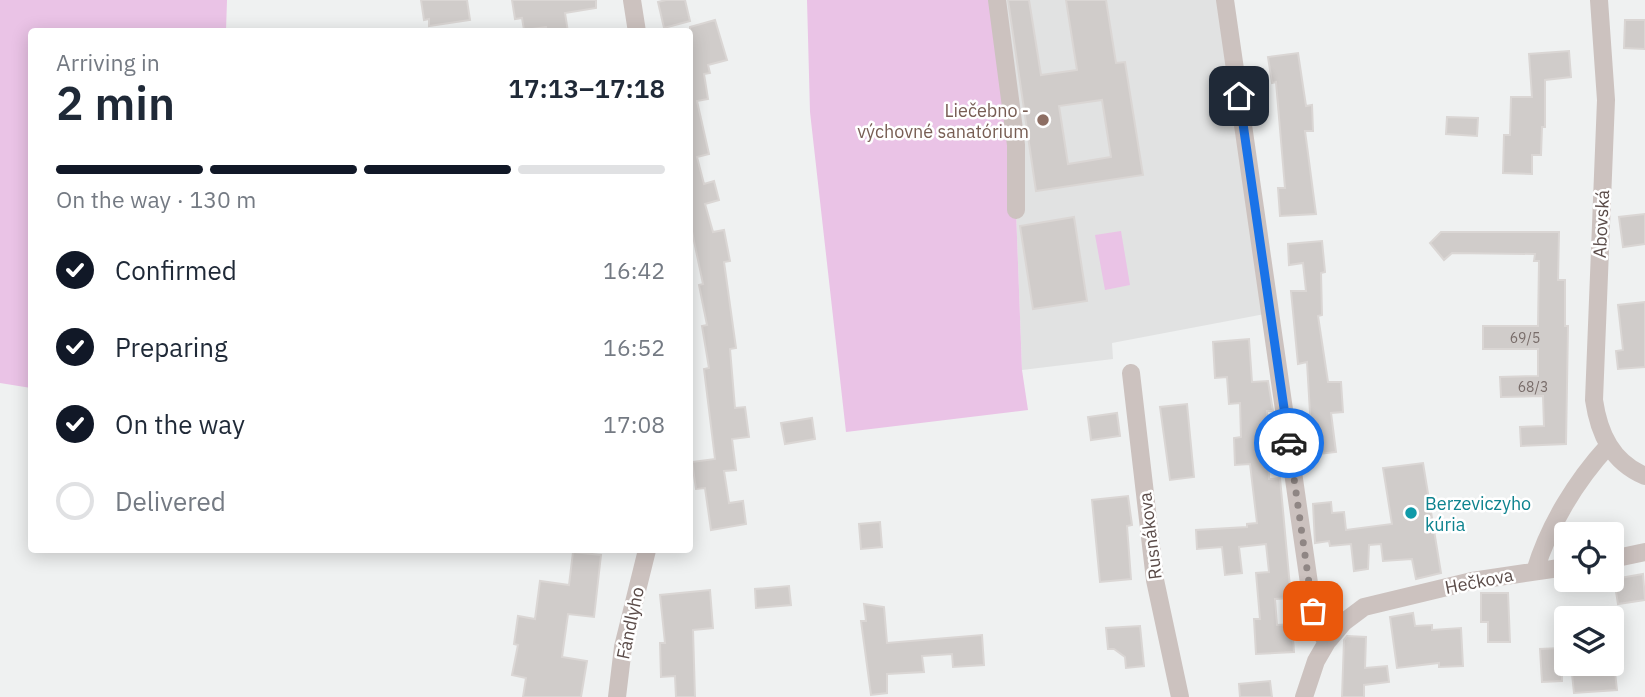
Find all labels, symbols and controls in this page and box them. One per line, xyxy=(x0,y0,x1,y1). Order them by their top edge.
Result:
text: Arriving in xyxy=(56,47,160,77)
pin xyxy=(1209,66,1269,126)
text: 17:13–17:18 xyxy=(508,71,665,105)
text: 2 min xyxy=(56,73,175,133)
icon: home xyxy=(1220,77,1258,115)
place label: Liečebno - výchovné sanatórium xyxy=(857,99,1029,143)
marker: Liečebno - výchovné sanatórium xyxy=(1035,112,1051,128)
text: On the way · 130 m xyxy=(56,184,256,214)
street label: Abovská xyxy=(1588,189,1614,259)
icon: check xyxy=(56,251,94,289)
text: Confirmed xyxy=(115,253,237,287)
text: 16:42 xyxy=(603,255,665,285)
icon: check xyxy=(56,328,94,366)
house number: 69/5 xyxy=(1510,329,1540,347)
text: Preparing xyxy=(115,330,228,364)
text: 16:52 xyxy=(603,332,665,362)
house number: 68/3 xyxy=(1518,378,1548,396)
icon: check xyxy=(56,405,94,443)
text: On the way xyxy=(115,407,245,441)
courier xyxy=(1254,408,1324,478)
text: 17:08 xyxy=(603,409,665,439)
icon: car xyxy=(1270,424,1308,462)
text: Delivered xyxy=(115,484,226,518)
street label: Rusnákova xyxy=(1133,491,1167,581)
place label: Berzeviczyho kúria xyxy=(1425,492,1531,536)
marker: Berzeviczyho kúria xyxy=(1403,505,1419,521)
map controls xyxy=(1554,522,1624,676)
button: locate xyxy=(1554,522,1624,592)
street label: Hečkova xyxy=(1443,563,1515,599)
pin xyxy=(1283,581,1343,641)
street label: Fándlyho xyxy=(611,585,649,661)
icon: bag xyxy=(1294,592,1332,630)
button: layers xyxy=(1554,606,1624,676)

